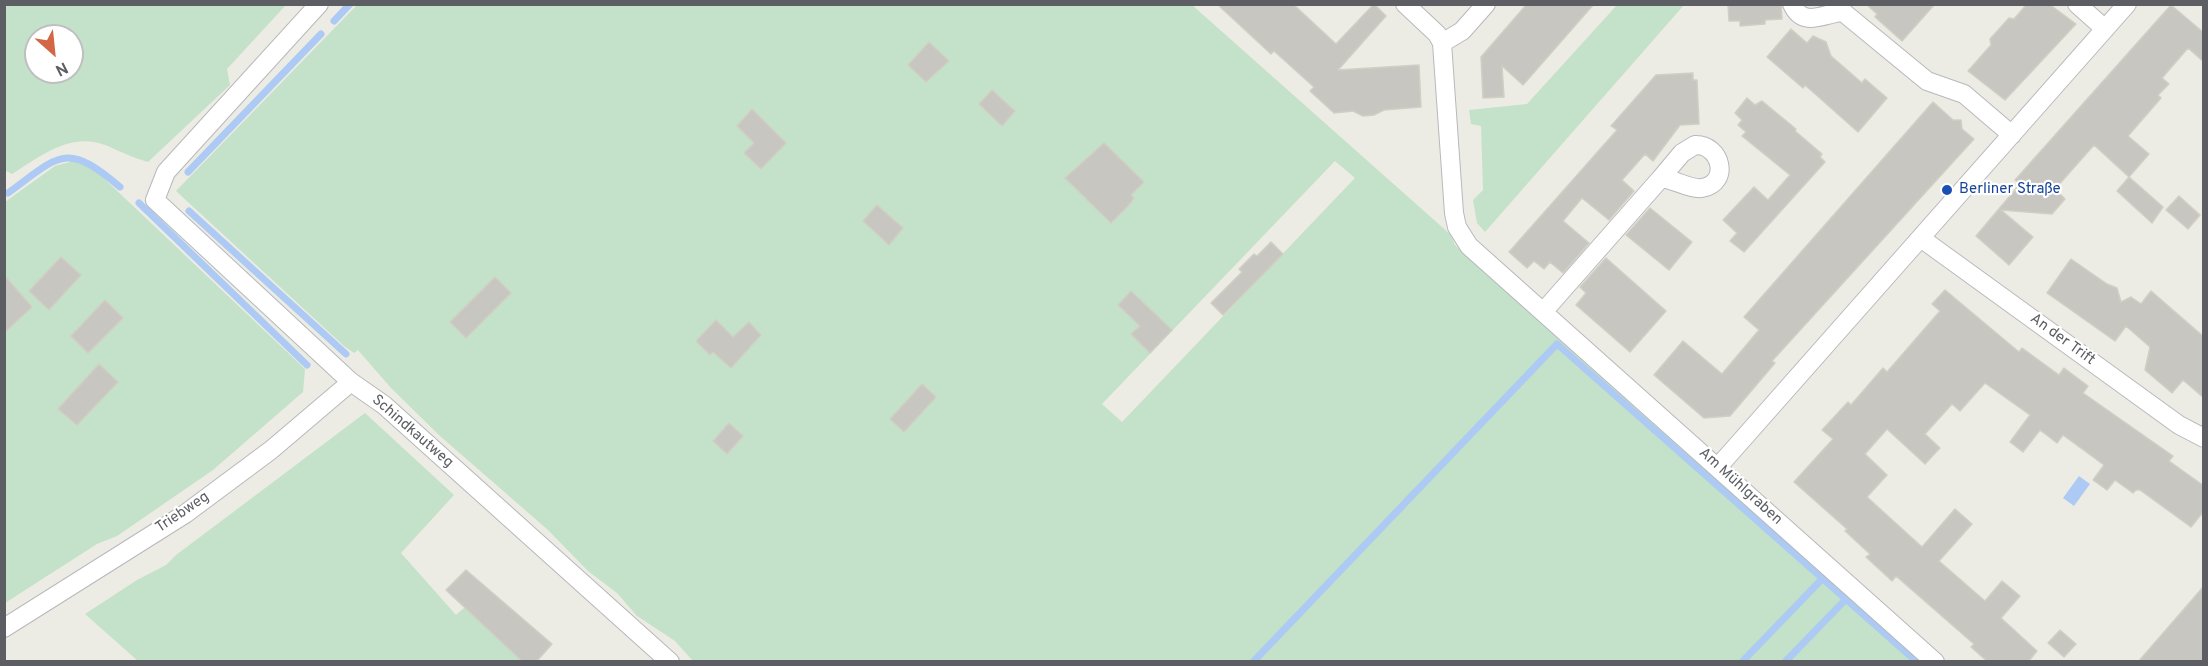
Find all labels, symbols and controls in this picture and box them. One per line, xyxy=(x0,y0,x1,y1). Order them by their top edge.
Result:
north arrow xyxy=(24,24,84,84)
text: N xyxy=(52,57,71,80)
place label: Berliner Straße xyxy=(1959,181,2061,199)
marker: Berliner Straße xyxy=(1940,183,1954,197)
street label: An der Trift xyxy=(2026,310,2098,370)
street label: Schindkautweg xyxy=(368,392,456,472)
street label: Am Mühlgraben xyxy=(1694,445,1786,529)
street label: Triebweg xyxy=(153,489,213,537)

